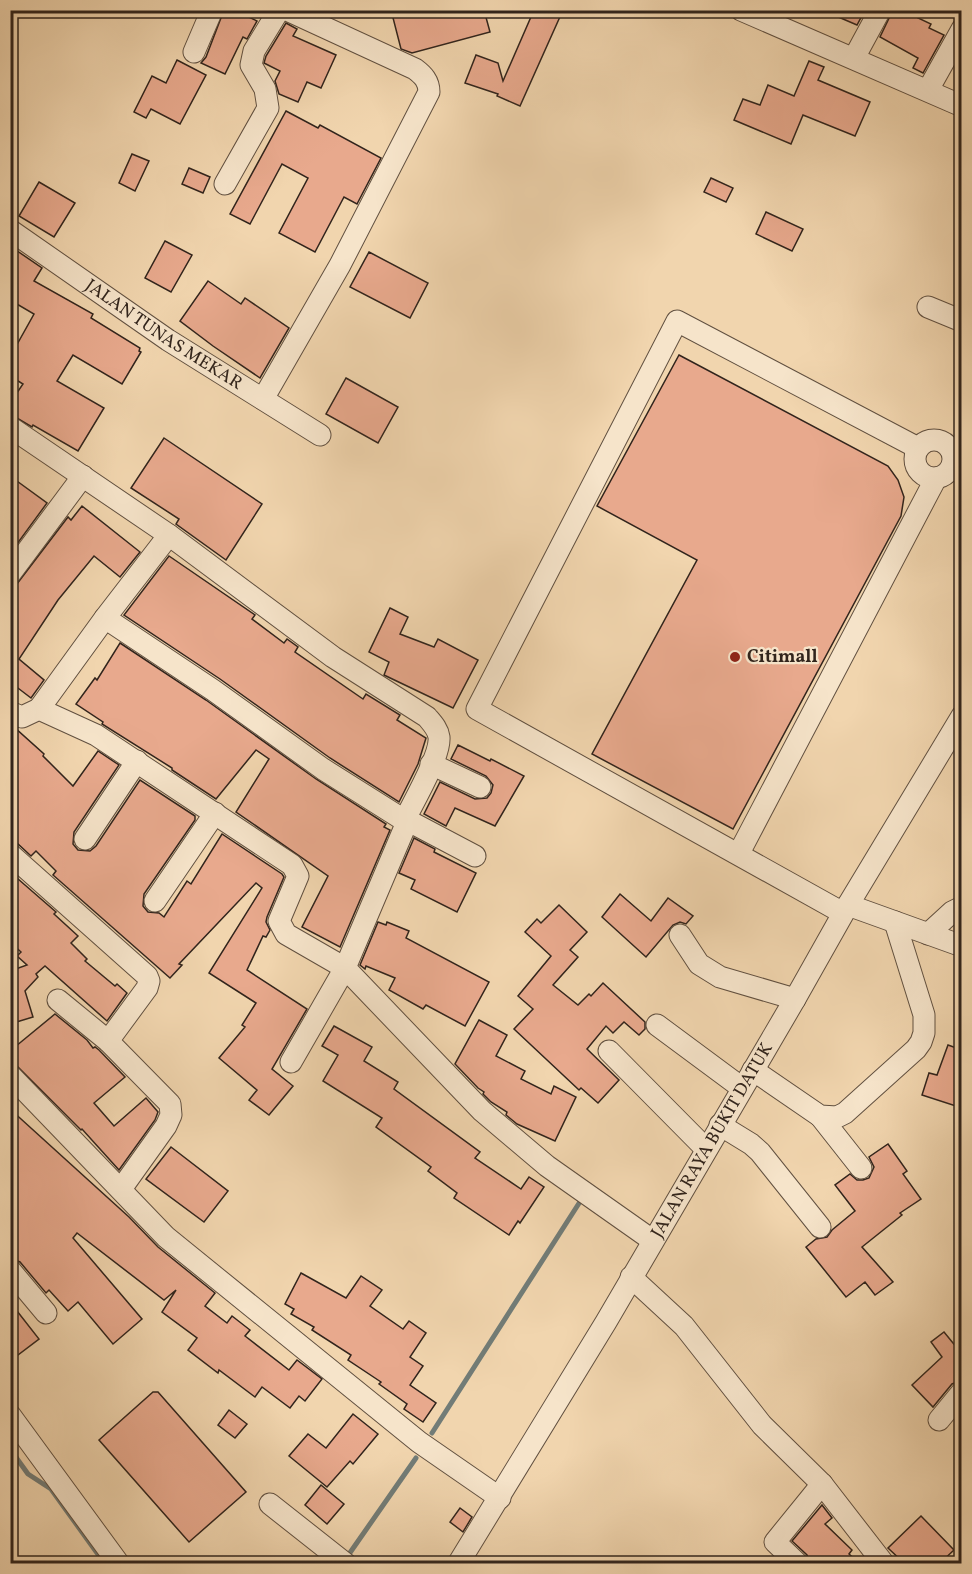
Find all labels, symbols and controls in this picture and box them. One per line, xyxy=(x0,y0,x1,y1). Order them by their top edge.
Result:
street label: JALAN TUNAS MEKAR xyxy=(80,273,247,396)
place label: Citimall xyxy=(747,645,818,670)
marker: Citimall xyxy=(728,650,742,664)
street label: JALAN RAYA BUKIT DATUK xyxy=(645,1038,779,1243)

